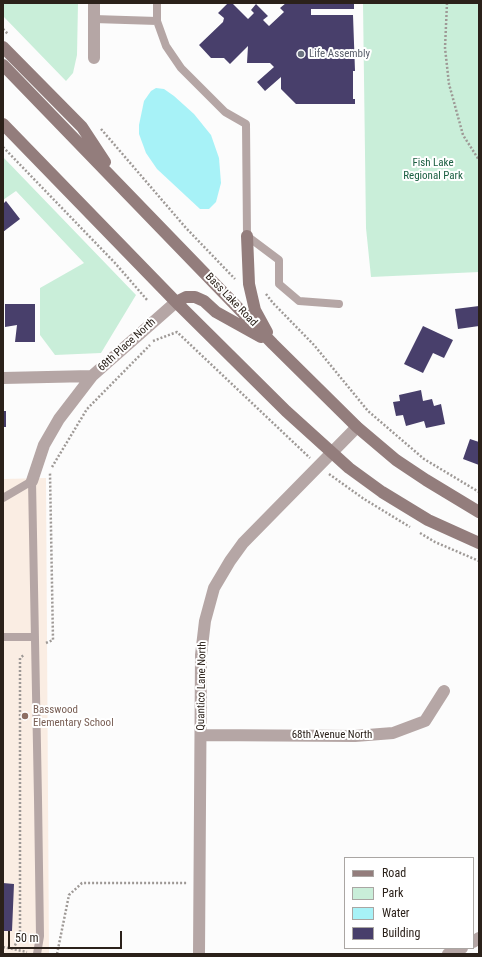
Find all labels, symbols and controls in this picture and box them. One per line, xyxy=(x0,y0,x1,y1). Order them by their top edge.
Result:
place label: Life Assembly xyxy=(309,47,370,61)
marker: Life Assembly xyxy=(296,49,306,59)
park label: Fish Lake Regional Park xyxy=(403,156,463,182)
street label: Bass Lake Road xyxy=(202,271,260,329)
street label: 68th Place North xyxy=(95,316,159,374)
street label: Quantico Lane North xyxy=(195,641,209,731)
place label: Basswood Elementary School xyxy=(33,703,114,729)
marker: Basswood Elementary School xyxy=(20,711,30,721)
street label: 68th Avenue North xyxy=(292,728,372,742)
legend xyxy=(344,857,474,949)
text: Road xyxy=(382,866,406,880)
text: Park xyxy=(382,886,403,900)
text: Water xyxy=(382,906,410,920)
scale bar xyxy=(10,923,124,949)
text: Building xyxy=(382,926,420,940)
text: 50 m xyxy=(15,931,39,945)

